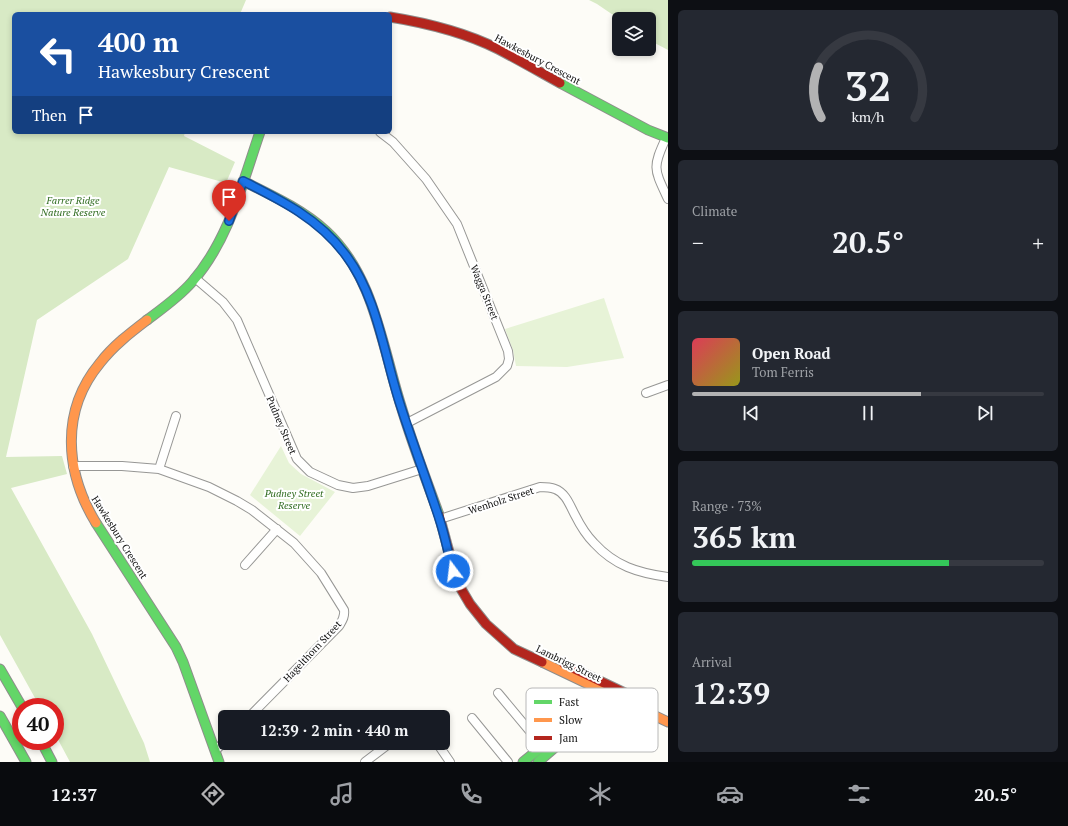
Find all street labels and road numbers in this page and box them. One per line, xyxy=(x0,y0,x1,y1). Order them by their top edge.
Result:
street label: Hawkesbury Crescent xyxy=(493,31,583,88)
street label: Wagga Street xyxy=(468,263,502,322)
street label: Pudney Street xyxy=(263,394,300,457)
street label: Wenholz Street xyxy=(467,484,536,517)
street label: Hawkesbury Crescent xyxy=(89,493,151,581)
street label: Hagelthorn Street xyxy=(280,618,344,685)
street label: Lambrigg Street xyxy=(534,642,604,685)

